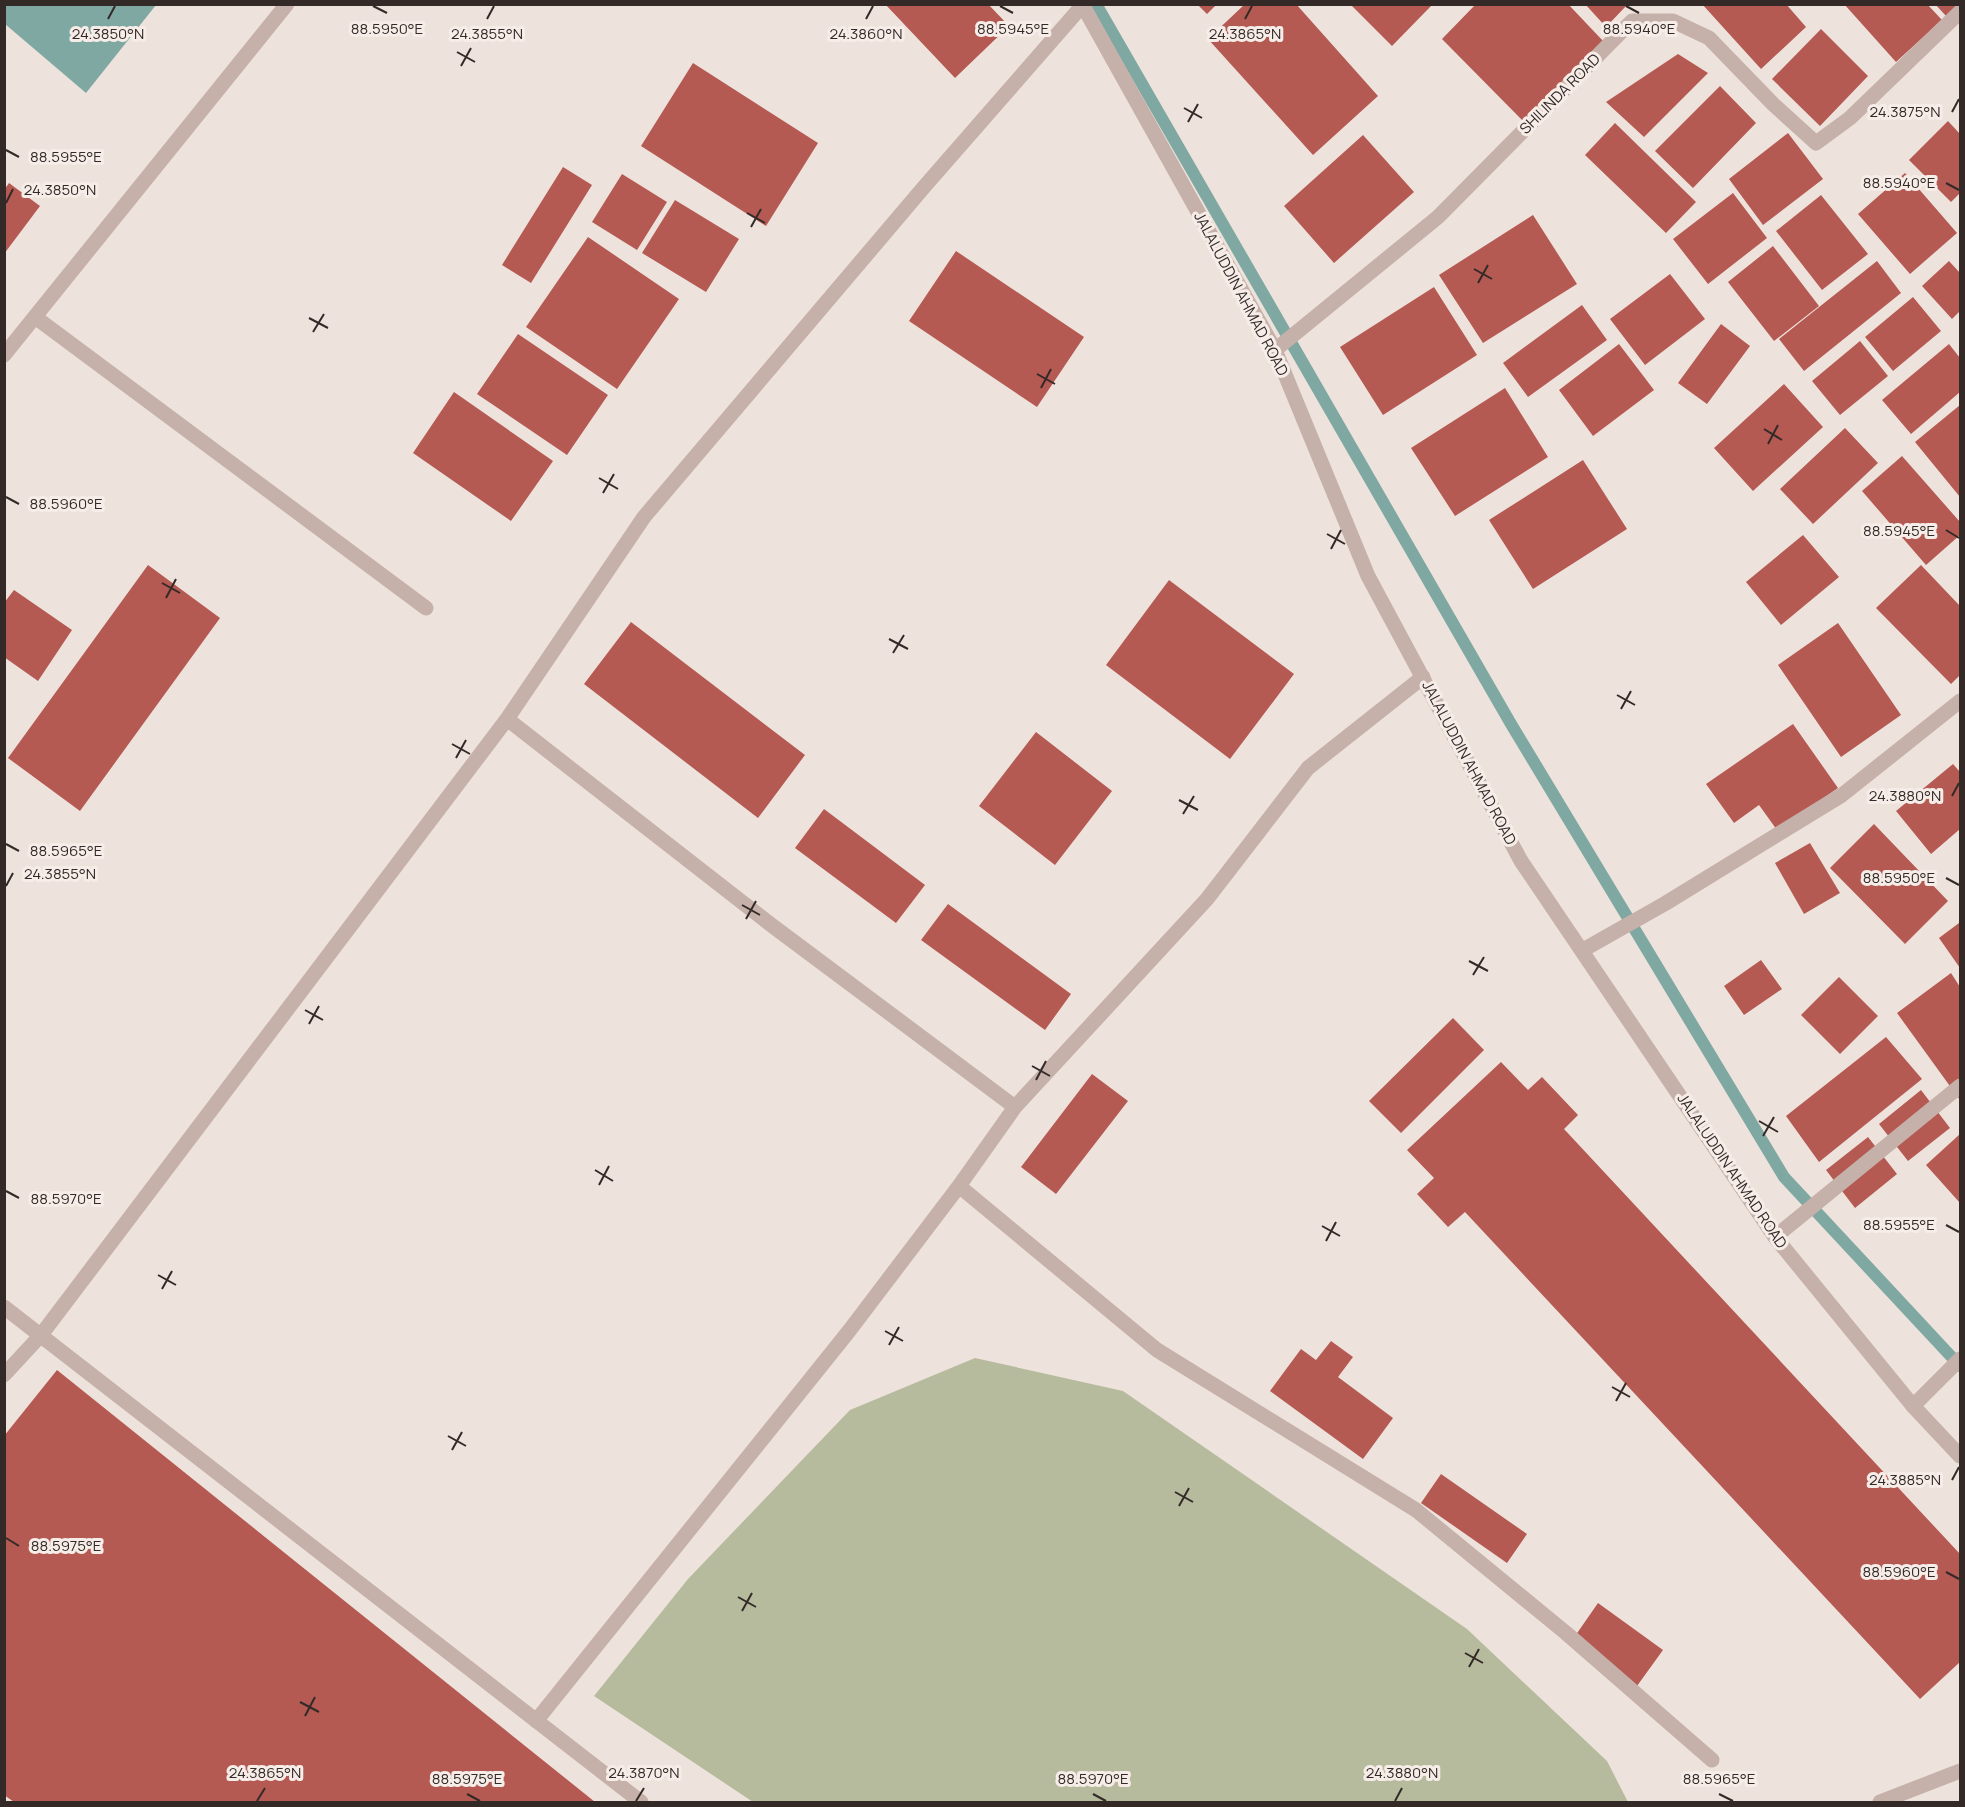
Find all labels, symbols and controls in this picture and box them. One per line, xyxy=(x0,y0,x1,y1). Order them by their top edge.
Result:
text: 88.5950°E xyxy=(351,18,423,39)
text: 88.5945°E xyxy=(977,18,1049,39)
text: 88.5940°E xyxy=(1603,18,1675,39)
text: 24.3850°N xyxy=(72,23,144,44)
text: 24.3855°N xyxy=(451,23,523,44)
text: 24.3860°N xyxy=(829,23,903,44)
text: 24.3865°N xyxy=(1209,23,1281,44)
street label: SHILINDA ROAD xyxy=(1515,49,1605,139)
text: 24.3875°N xyxy=(1870,101,1940,122)
text: 88.5955°E xyxy=(30,146,102,167)
text: 88.5940°E xyxy=(1863,172,1935,193)
text: 24.3850°N xyxy=(24,179,96,200)
street label: JALALUDDIN AHMAD ROAD xyxy=(1189,208,1294,379)
text: 88.5960°E xyxy=(30,493,102,514)
text: 88.5945°E xyxy=(1863,520,1935,541)
street label: JALALUDDIN AHMAD ROAD xyxy=(1417,677,1522,848)
text: 24.3880°N xyxy=(1869,785,1941,806)
text: 88.5965°E xyxy=(30,840,102,861)
text: 24.3855°N xyxy=(24,863,96,884)
text: 88.5950°E xyxy=(1863,867,1935,888)
street label: JALALUDDIN AHMAD ROAD xyxy=(1673,1089,1792,1252)
text: 88.5970°E xyxy=(31,1188,101,1209)
text: 88.5955°E xyxy=(1863,1214,1935,1235)
text: 24.3885°N xyxy=(1869,1469,1941,1490)
text: 88.5975°E xyxy=(31,1535,101,1556)
text: 88.5960°E xyxy=(1863,1561,1935,1582)
text: 24.3865°N xyxy=(229,1762,301,1783)
text: 24.3870°N xyxy=(608,1762,680,1783)
text: 24.3880°N xyxy=(1366,1762,1438,1783)
text: 88.5975°E xyxy=(432,1768,502,1789)
text: 88.5970°E xyxy=(1058,1768,1128,1789)
text: 88.5965°E xyxy=(1683,1768,1755,1789)

